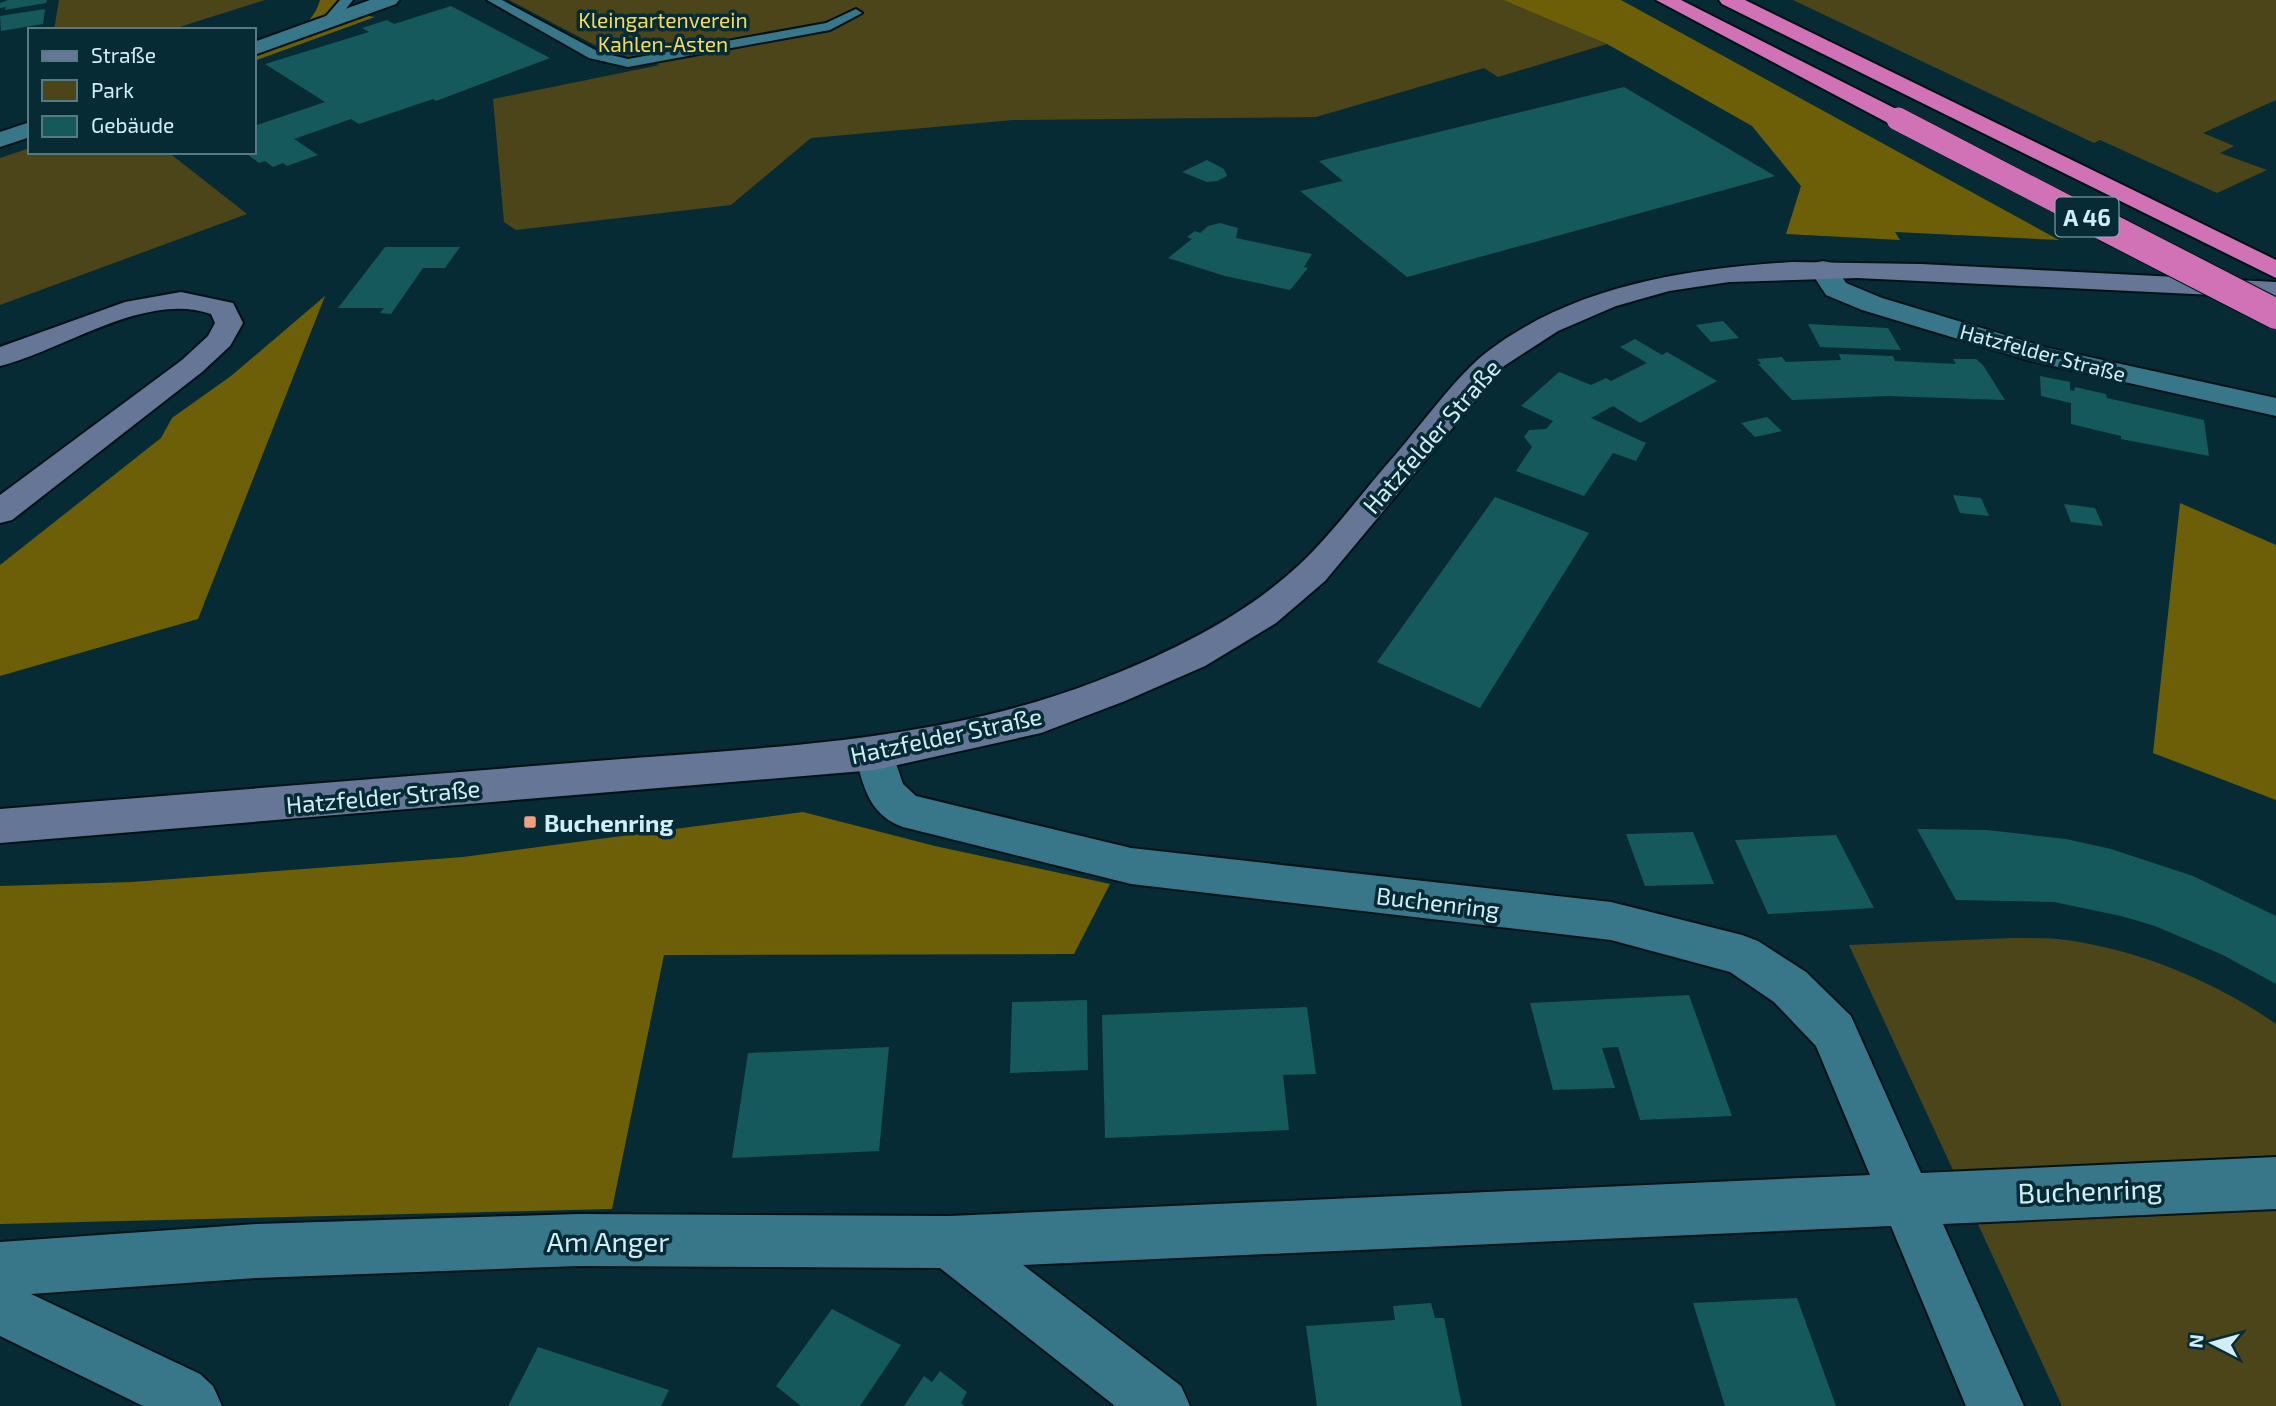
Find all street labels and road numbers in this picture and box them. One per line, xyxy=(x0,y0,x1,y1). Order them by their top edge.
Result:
road number: A 46 xyxy=(2056,198,2118,236)
street label: Hatzfelder Straße xyxy=(1957,318,2129,386)
street label: Hatzfelder Straße xyxy=(1356,353,1506,519)
street label: Hatzfelder Straße xyxy=(848,701,1044,769)
street label: Hatzfelder Straße xyxy=(285,773,481,819)
street label: Buchenring xyxy=(1375,880,1501,924)
street label: Buchenring xyxy=(2017,1170,2163,1210)
street label: Am Anger xyxy=(547,1224,669,1258)

